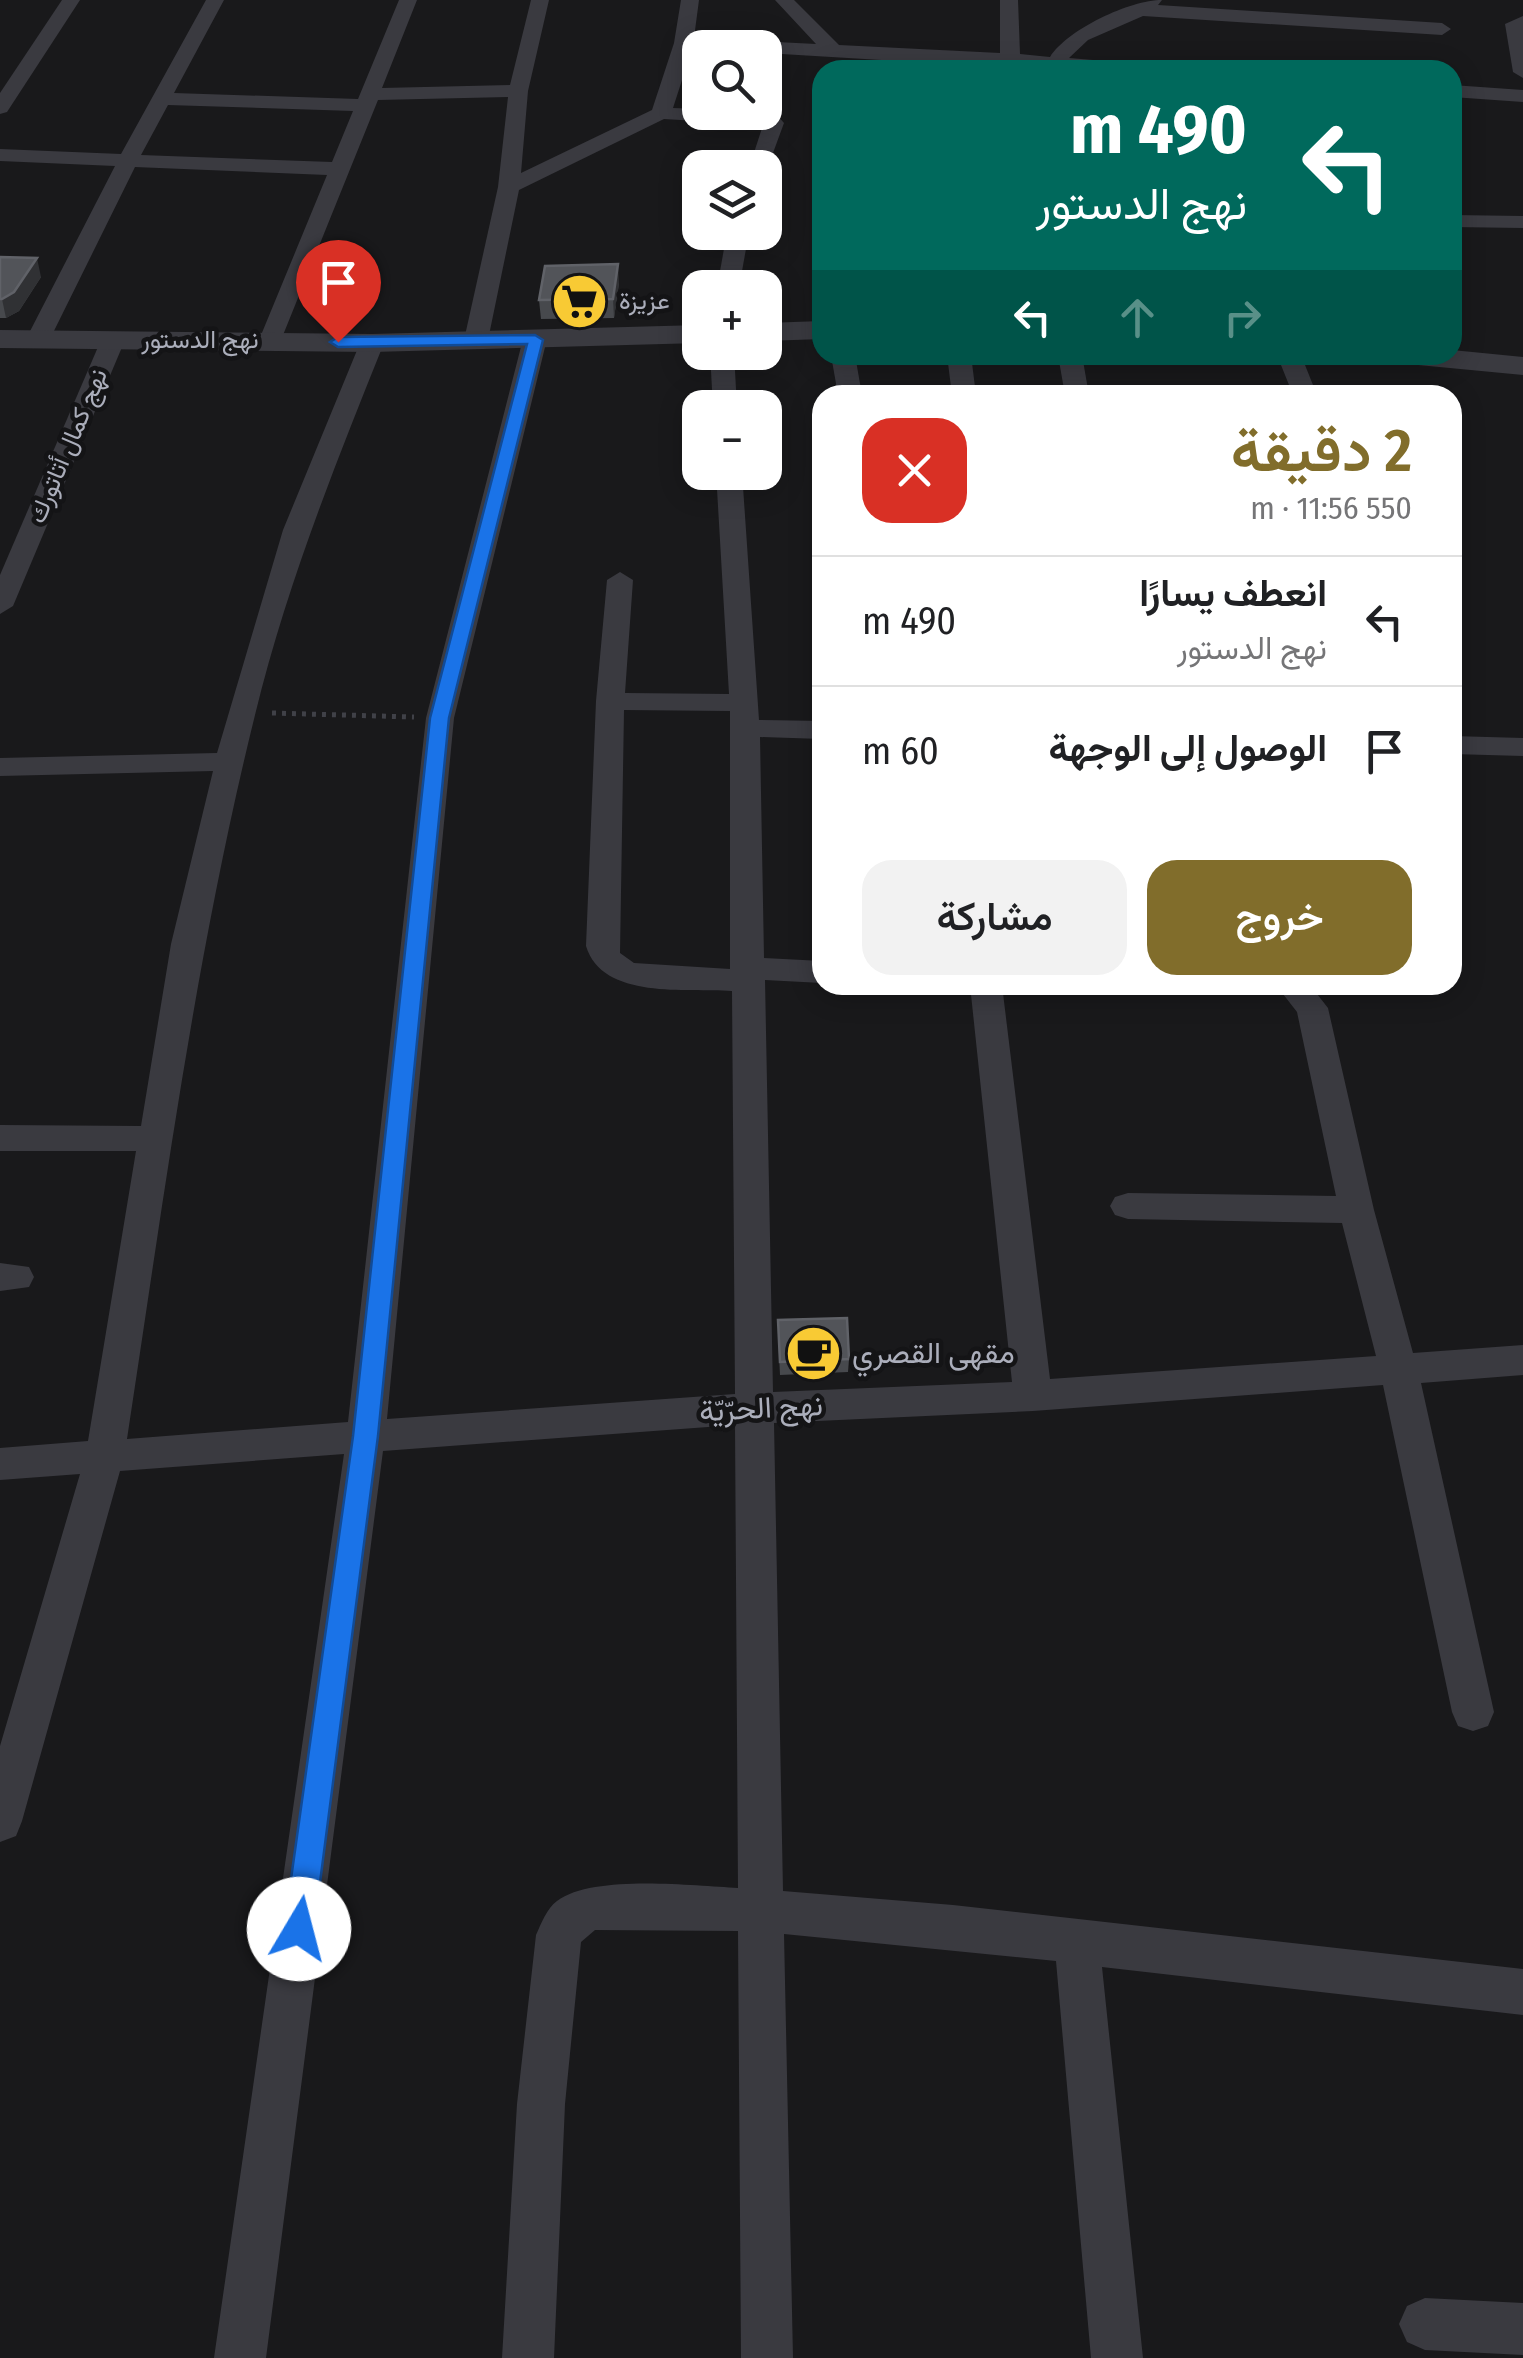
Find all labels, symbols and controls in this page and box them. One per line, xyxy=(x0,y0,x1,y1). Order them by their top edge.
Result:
map controls xyxy=(682,30,782,490)
button: search xyxy=(682,30,782,130)
text: 490 m xyxy=(1070,88,1247,172)
icon: left xyxy=(1282,100,1412,230)
button: layers xyxy=(682,150,782,250)
text: نهج الدستور xyxy=(1036,177,1247,231)
pin xyxy=(296,240,381,343)
icon: arrive xyxy=(311,255,366,310)
button: + xyxy=(682,270,782,370)
supermarket icon: عزيزة xyxy=(550,271,610,331)
place label: عزيزة xyxy=(619,286,670,316)
icon: left xyxy=(1005,290,1060,345)
icon: ahead xyxy=(1110,290,1165,345)
icon: right xyxy=(1215,290,1270,345)
street label: نهج الدستور xyxy=(140,325,259,357)
street label: نهج كمال أتاتورك xyxy=(22,364,116,528)
button: − xyxy=(682,390,782,490)
text: 2 دقيقة xyxy=(1231,415,1412,487)
button: close xyxy=(862,418,967,523)
text: 550 m · 11:56 xyxy=(1250,489,1412,527)
text: انعطف يسارًا xyxy=(1139,570,1327,616)
icon: left xyxy=(1357,594,1412,649)
text: 490 m xyxy=(862,598,956,644)
text: نهج الدستور xyxy=(1177,629,1327,667)
icon: arrive xyxy=(1357,724,1412,779)
text: الوصول إلى الوجهة xyxy=(1048,725,1327,771)
text: 60 m xyxy=(862,728,939,774)
button: مشاركة xyxy=(862,860,1127,975)
button: خروج xyxy=(1147,860,1412,975)
cafe icon: مقهى القصري xyxy=(783,1323,843,1383)
place label: مقهى القصري xyxy=(852,1335,1015,1377)
street label: نهج الحرّيّة xyxy=(698,1387,824,1431)
position arrow xyxy=(247,1877,351,1981)

